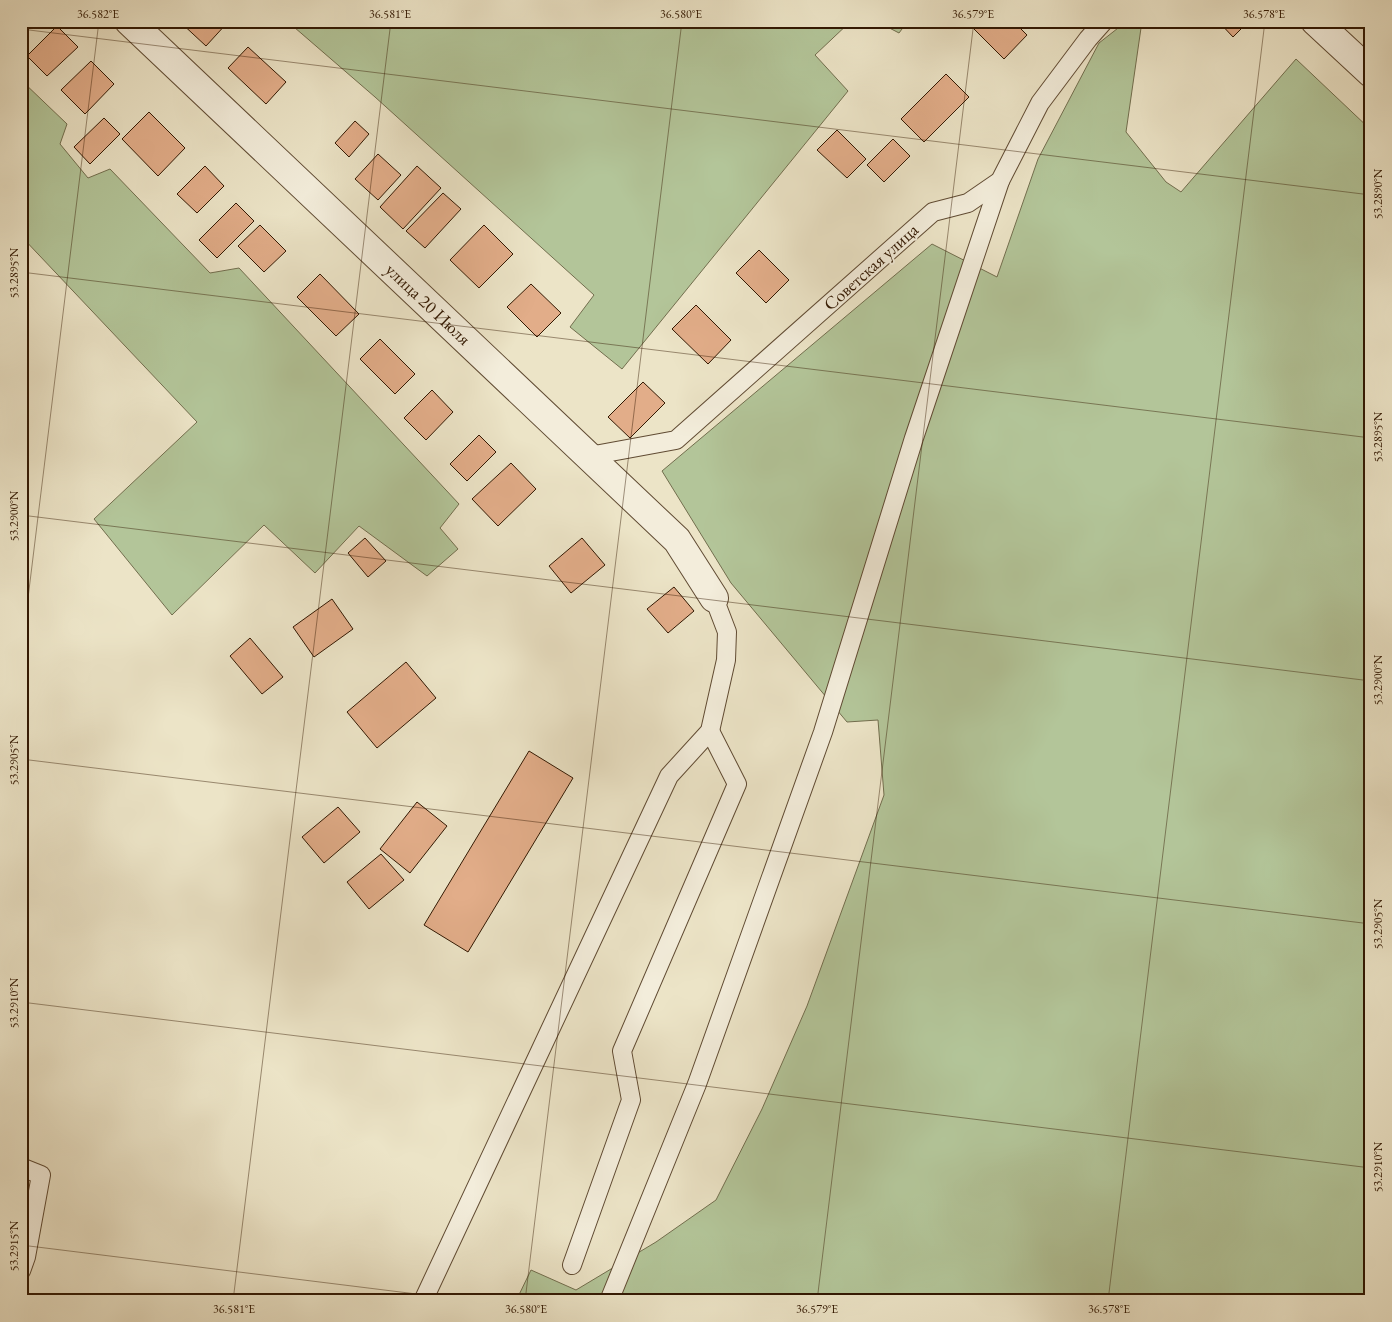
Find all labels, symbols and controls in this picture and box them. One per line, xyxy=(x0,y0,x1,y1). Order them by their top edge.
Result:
text: 36.582°E xyxy=(77,6,119,22)
text: 36.581°E xyxy=(369,6,411,22)
text: 36.580°E xyxy=(660,6,702,22)
text: 36.579°E xyxy=(952,6,994,22)
text: 36.578°E xyxy=(1243,6,1285,22)
text: 53.2890°N xyxy=(1370,168,1386,219)
street label: Советская улица xyxy=(818,217,924,315)
text: 53.2895°N xyxy=(6,247,22,298)
street label: улица 20 Июля xyxy=(381,258,476,350)
text: 53.2895°N xyxy=(1370,411,1386,462)
text: 53.2900°N xyxy=(6,490,22,541)
text: 53.2900°N xyxy=(1370,654,1386,705)
text: 53.2905°N xyxy=(6,734,22,785)
text: 53.2905°N xyxy=(1370,898,1386,949)
text: 53.2910°N xyxy=(6,977,22,1028)
text: 53.2910°N xyxy=(1370,1141,1386,1192)
text: 53.2915°N xyxy=(6,1220,22,1271)
text: 36.581°E xyxy=(213,1301,255,1317)
text: 36.580°E xyxy=(505,1301,547,1317)
text: 36.579°E xyxy=(796,1301,838,1317)
text: 36.578°E xyxy=(1088,1301,1130,1317)

